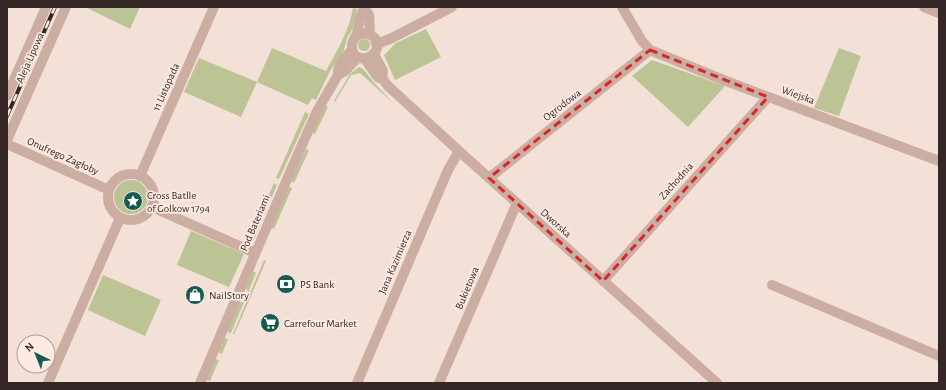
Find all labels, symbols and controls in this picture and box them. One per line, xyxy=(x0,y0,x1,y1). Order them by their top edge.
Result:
street label: Aleja Lipowa xyxy=(14,31,46,85)
street label: 11 Listopada xyxy=(151,62,181,112)
street label: Wiejska xyxy=(780,84,816,106)
street label: Ogrodowa xyxy=(541,87,583,123)
street label: Onufrego Zagłoby xyxy=(25,135,101,177)
street label: Zachodnia xyxy=(657,160,695,202)
place icon: Cross Batlle of Golkow 1794 xyxy=(122,190,144,212)
place label: Cross Batlle of Golkow 1794 xyxy=(147,190,210,214)
street label: Pod Bateriami xyxy=(238,193,272,253)
street label: Dworska xyxy=(539,206,573,240)
street label: Jana Kazimierza xyxy=(377,228,413,296)
street label: Bukietowa xyxy=(453,265,481,311)
bank icon: PS Bank xyxy=(275,273,297,295)
place label: PS Bank xyxy=(300,279,334,290)
shop icon: NailStory xyxy=(184,284,206,306)
place label: NailStory xyxy=(209,290,249,301)
supermarket icon: Carrefour Market xyxy=(259,312,281,334)
place label: Carrefour Market xyxy=(284,318,357,329)
north arrow xyxy=(16,334,56,374)
text: N xyxy=(23,340,36,354)

